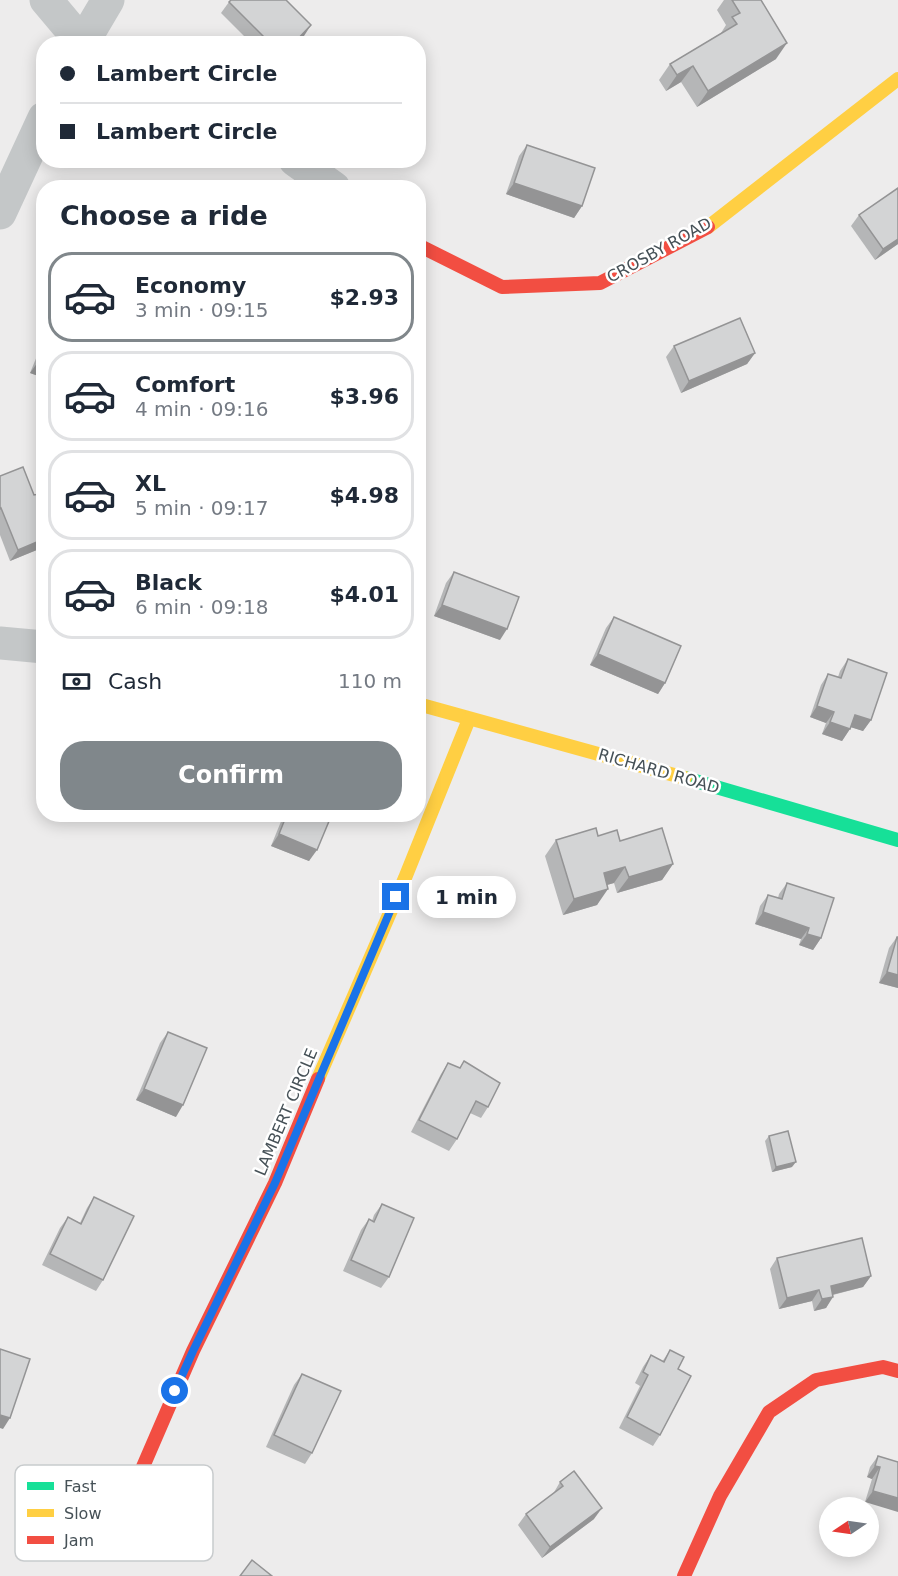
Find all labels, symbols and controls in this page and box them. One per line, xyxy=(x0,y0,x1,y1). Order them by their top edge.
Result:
text: Lambert Circle xyxy=(96,61,278,86)
text: Lambert Circle xyxy=(96,119,278,144)
text: Choose a ride xyxy=(60,200,268,231)
street label: CROSBY ROAD xyxy=(603,213,715,287)
icon: car xyxy=(63,270,117,324)
text: Economy xyxy=(135,273,246,298)
text: $2.93 xyxy=(329,285,399,310)
text: 3 min · 09:15 xyxy=(135,298,269,322)
icon: car xyxy=(63,369,117,423)
text: Comfort xyxy=(135,372,235,397)
text: $3.96 xyxy=(329,384,399,409)
text: 4 min · 09:16 xyxy=(135,397,269,421)
icon: car xyxy=(63,468,117,522)
text: XL xyxy=(135,471,166,496)
text: $4.98 xyxy=(329,483,399,508)
text: 5 min · 09:17 xyxy=(135,496,269,520)
icon: car xyxy=(63,567,117,621)
text: Black xyxy=(135,570,202,595)
text: $4.01 xyxy=(329,582,399,607)
text: 6 min · 09:18 xyxy=(135,595,269,619)
icon: cash xyxy=(60,665,93,698)
text: Cash xyxy=(108,669,162,694)
text: 110 m xyxy=(338,669,402,693)
button: Confirm xyxy=(60,741,402,810)
street label: RICHARD ROAD xyxy=(596,745,722,797)
callout: 1 min xyxy=(417,876,516,918)
route end xyxy=(382,883,409,910)
text: 1 min xyxy=(435,885,498,909)
street label: LAMBERT CIRCLE xyxy=(251,1046,321,1178)
route start xyxy=(161,1377,188,1404)
legend xyxy=(15,1465,213,1561)
text: Fast xyxy=(64,1477,96,1496)
north arrow xyxy=(819,1497,879,1557)
map controls xyxy=(819,1497,879,1557)
text: Slow xyxy=(64,1504,101,1523)
text: Jam xyxy=(63,1531,94,1550)

